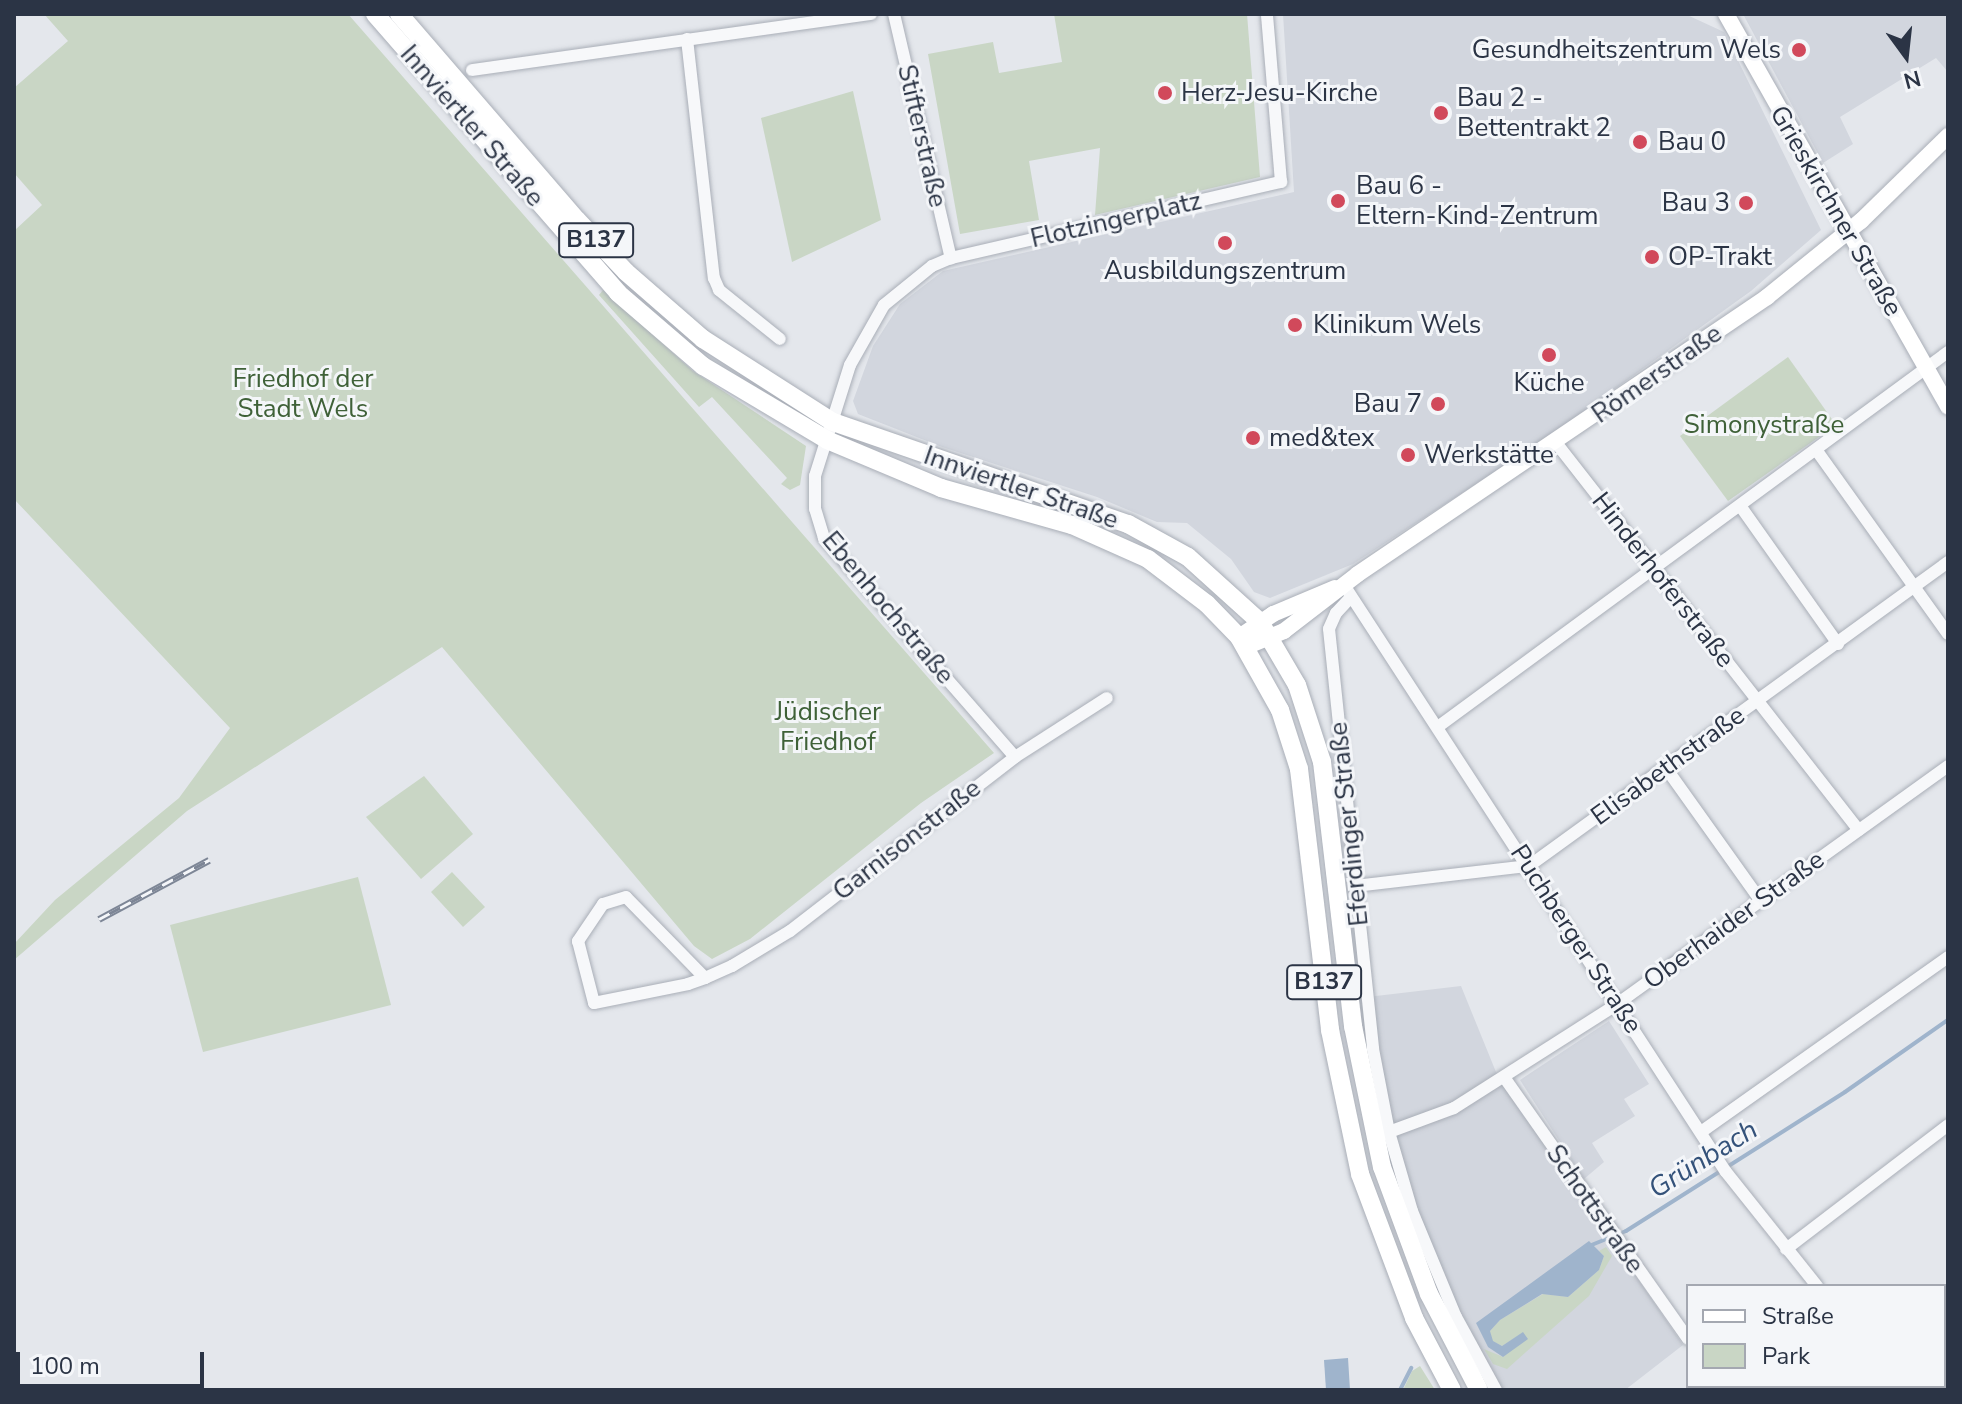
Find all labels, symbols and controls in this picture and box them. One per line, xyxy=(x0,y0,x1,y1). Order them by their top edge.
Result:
north arrow xyxy=(1866,16,1946,96)
place label: Gesundheitszentrum Wels xyxy=(1472,34,1781,66)
street label: Innviertler Straße xyxy=(393,39,551,213)
marker: Gesundheitszentrum Wels xyxy=(1788,39,1810,61)
street label: Stifterstraße xyxy=(890,62,954,210)
text: N xyxy=(1900,63,1924,96)
place label: Herz-Jesu-Kirche xyxy=(1181,77,1378,109)
place label: Bau 2 - Bettentrakt 2 xyxy=(1457,82,1611,144)
marker: Herz-Jesu-Kirche xyxy=(1156,84,1174,102)
street label: Grieskirchner Straße xyxy=(1763,100,1909,322)
marker: Bau 2 - Bettentrakt 2 xyxy=(1432,104,1450,122)
place label: Bau 0 xyxy=(1658,126,1726,158)
marker: Bau 0 xyxy=(1629,131,1651,153)
place label: Bau 6 - Eltern-Kind-Zentrum xyxy=(1356,170,1599,232)
street label: Flotzingerplatz xyxy=(1028,185,1204,255)
place label: Bau 3 xyxy=(1662,187,1730,219)
marker: Bau 6 - Eltern-Kind-Zentrum xyxy=(1327,190,1349,212)
marker: Bau 3 xyxy=(1737,194,1755,212)
road number: B137 xyxy=(558,220,634,260)
marker: Ausbildungszentrum xyxy=(1216,234,1234,252)
place label: OP-Trakt xyxy=(1668,241,1772,273)
marker: OP-Trakt xyxy=(1643,248,1661,266)
place label: Ausbildungszentrum xyxy=(1104,255,1346,287)
place label: Klinikum Wels xyxy=(1313,309,1481,341)
marker: Klinikum Wels xyxy=(1284,314,1306,336)
street label: Römerstraße xyxy=(1586,318,1728,430)
marker: Küche xyxy=(1540,346,1558,364)
park label: Friedhof der Stadt Wels xyxy=(232,363,374,424)
place label: Küche xyxy=(1513,367,1585,399)
place label: Bau 7 xyxy=(1354,388,1422,420)
marker: Bau 7 xyxy=(1429,395,1447,413)
park label: Simonystraße xyxy=(1684,409,1844,441)
place label: med&tex xyxy=(1269,422,1375,454)
marker: med&tex xyxy=(1244,429,1262,447)
place label: Werkstätte xyxy=(1424,439,1554,471)
street label: Innviertler Straße xyxy=(920,440,1122,536)
marker: Werkstätte xyxy=(1399,446,1417,464)
street label: Hinderhoferstraße xyxy=(1585,486,1741,674)
street label: Ebenhochstraße xyxy=(815,526,961,690)
park label: Jüdischer Friedhof xyxy=(775,696,881,758)
street label: Elisabethstraße xyxy=(1585,700,1751,832)
street label: Eferdinger Straße xyxy=(1323,720,1375,928)
street label: Garnisonstraße xyxy=(827,773,987,907)
street label: Puchberger Straße xyxy=(1503,839,1649,1039)
street label: Oberhaider Straße xyxy=(1638,844,1830,996)
road number: B137 xyxy=(1286,962,1362,1002)
water label: Grünbach xyxy=(1642,1112,1764,1206)
street label: Schottstraße xyxy=(1539,1139,1651,1279)
legend xyxy=(1686,1284,1946,1388)
text: Straße xyxy=(1762,1300,1834,1332)
scale bar xyxy=(20,1336,208,1386)
text: Park xyxy=(1762,1340,1810,1372)
text: 100 m xyxy=(30,1350,100,1382)

